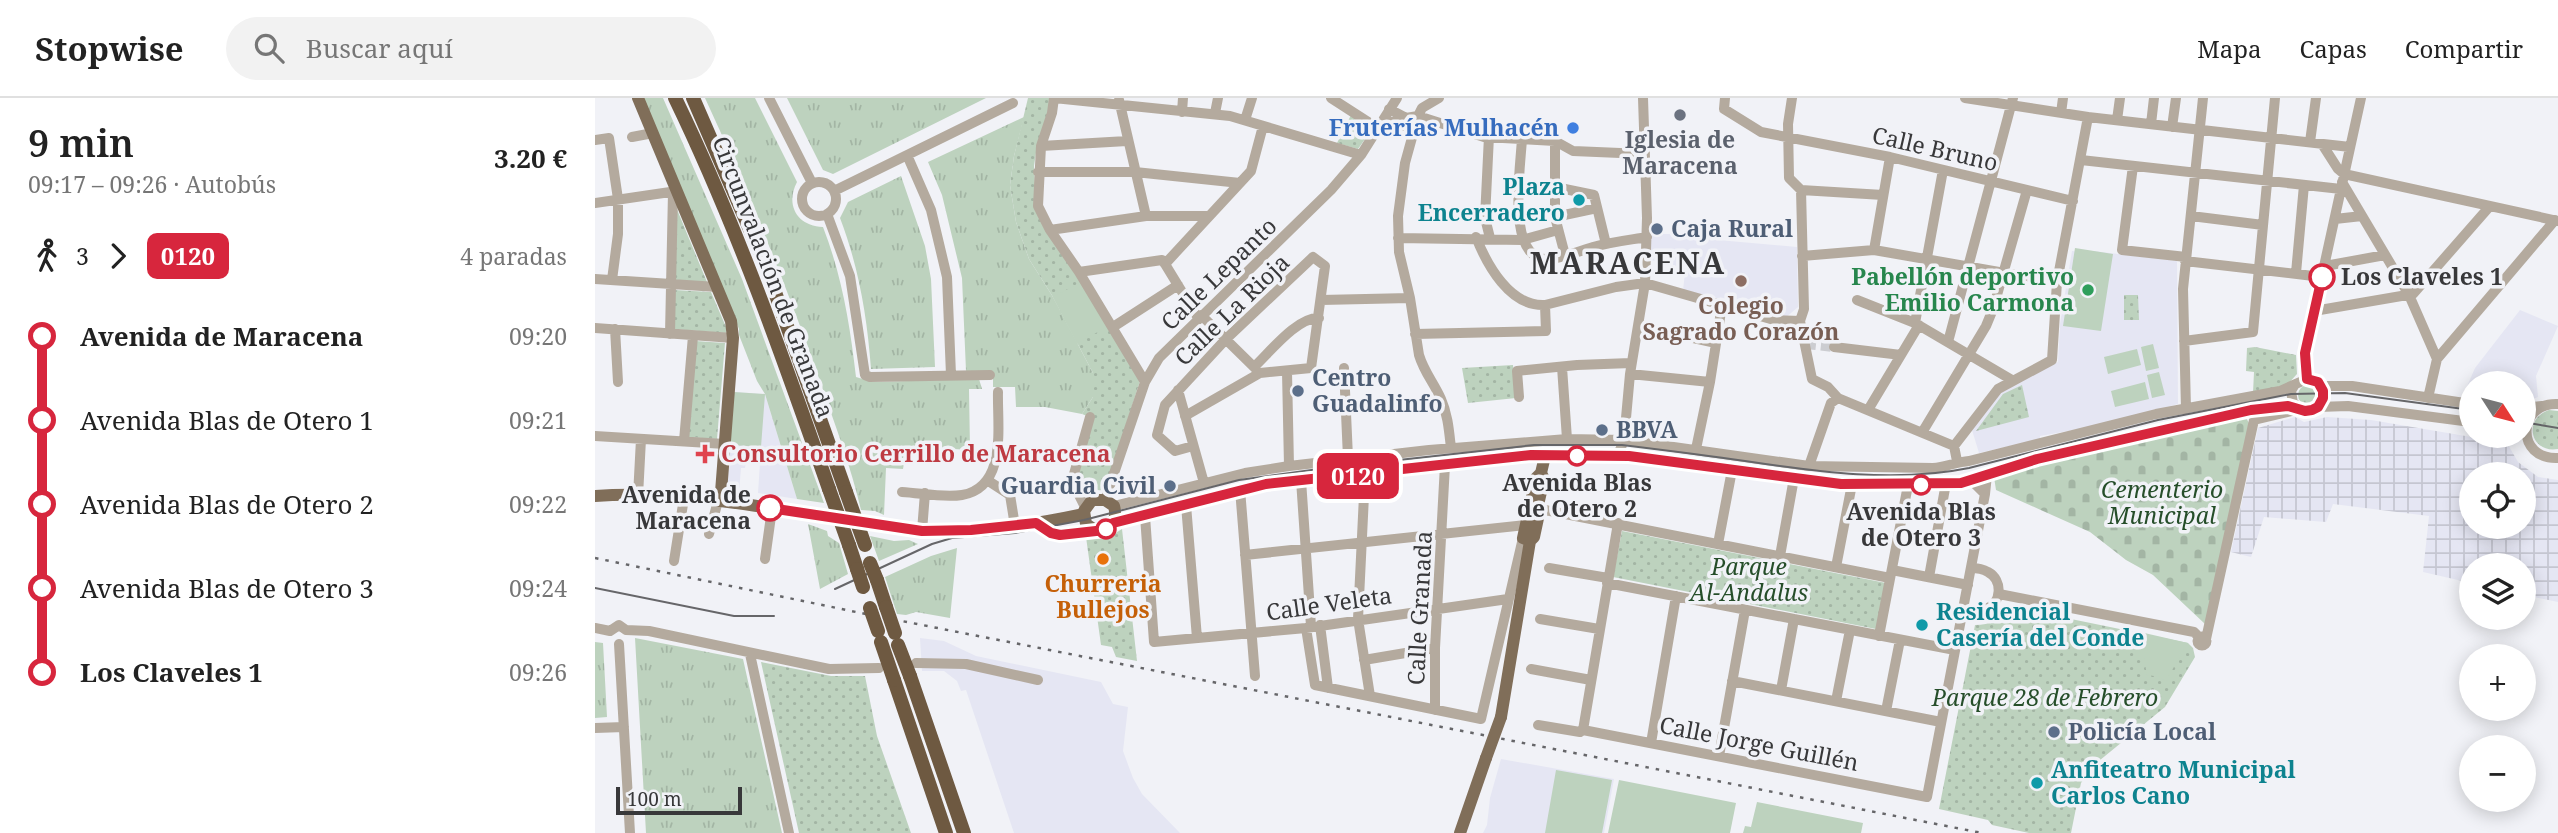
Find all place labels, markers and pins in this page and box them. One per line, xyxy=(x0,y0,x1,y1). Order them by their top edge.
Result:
marker: Iglesia de Maracena xyxy=(1672,107,1688,123)
place label: Fruterías Mulhacén xyxy=(1329,111,1559,143)
marker: Fruterías Mulhacén xyxy=(1565,120,1581,136)
place label: Iglesia de Maracena xyxy=(1622,123,1738,181)
place label: Plaza Encerradero xyxy=(1418,170,1565,228)
marker: Plaza Encerradero xyxy=(1571,192,1587,208)
place label: Caja Rural xyxy=(1671,212,1793,244)
marker: Caja Rural xyxy=(1649,221,1665,237)
place label: Pabellón deportivo Emilio Carmona xyxy=(1851,260,2074,318)
place label: Los Claveles 1 xyxy=(2341,260,2503,292)
marker: Los Claveles 1 xyxy=(2309,264,2335,290)
marker: Colegio Sagrado Corazón xyxy=(1733,273,1749,289)
marker: Pabellón deportivo Emilio Carmona xyxy=(2080,282,2096,298)
place label: Colegio Sagrado Corazón xyxy=(1643,289,1839,347)
place label: Centro Guadalinfo xyxy=(1312,361,1443,419)
marker: Centro Guadalinfo xyxy=(1290,383,1306,399)
place label: BBVA xyxy=(1616,413,1678,445)
marker: BBVA xyxy=(1594,422,1610,438)
place label: Consultorio Cerrillo de Maracena xyxy=(721,437,1111,469)
marker: Consultorio Cerrillo de Maracena xyxy=(695,444,715,464)
marker: Avenida Blas de Otero 2 xyxy=(1567,446,1587,466)
place label: Avenida Blas de Otero 2 xyxy=(1502,466,1652,524)
place label: Guardia Civil xyxy=(1001,469,1156,501)
marker: Avenida Blas de Otero 3 xyxy=(1911,475,1931,495)
place label: Avenida de Maracena xyxy=(622,478,751,536)
marker: Guardia Civil xyxy=(1162,478,1178,494)
marker: Avenida de Maracena xyxy=(757,495,783,521)
place label: Avenida Blas de Otero 3 xyxy=(1846,495,1996,553)
unlabelled marker xyxy=(1096,519,1116,539)
marker: Churreria Bullejos xyxy=(1095,551,1111,567)
place label: Churreria Bullejos xyxy=(1044,567,1162,625)
place label: Residencial Casería del Conde xyxy=(1936,595,2144,653)
marker: Residencial Casería del Conde xyxy=(1914,617,1930,633)
place label: Policía Local xyxy=(2068,715,2216,747)
marker: Policía Local xyxy=(2046,724,2062,740)
place label: Anfiteatro Municipal Carlos Cano xyxy=(2051,753,2296,811)
marker: Anfiteatro Municipal Carlos Cano xyxy=(2029,775,2045,791)

